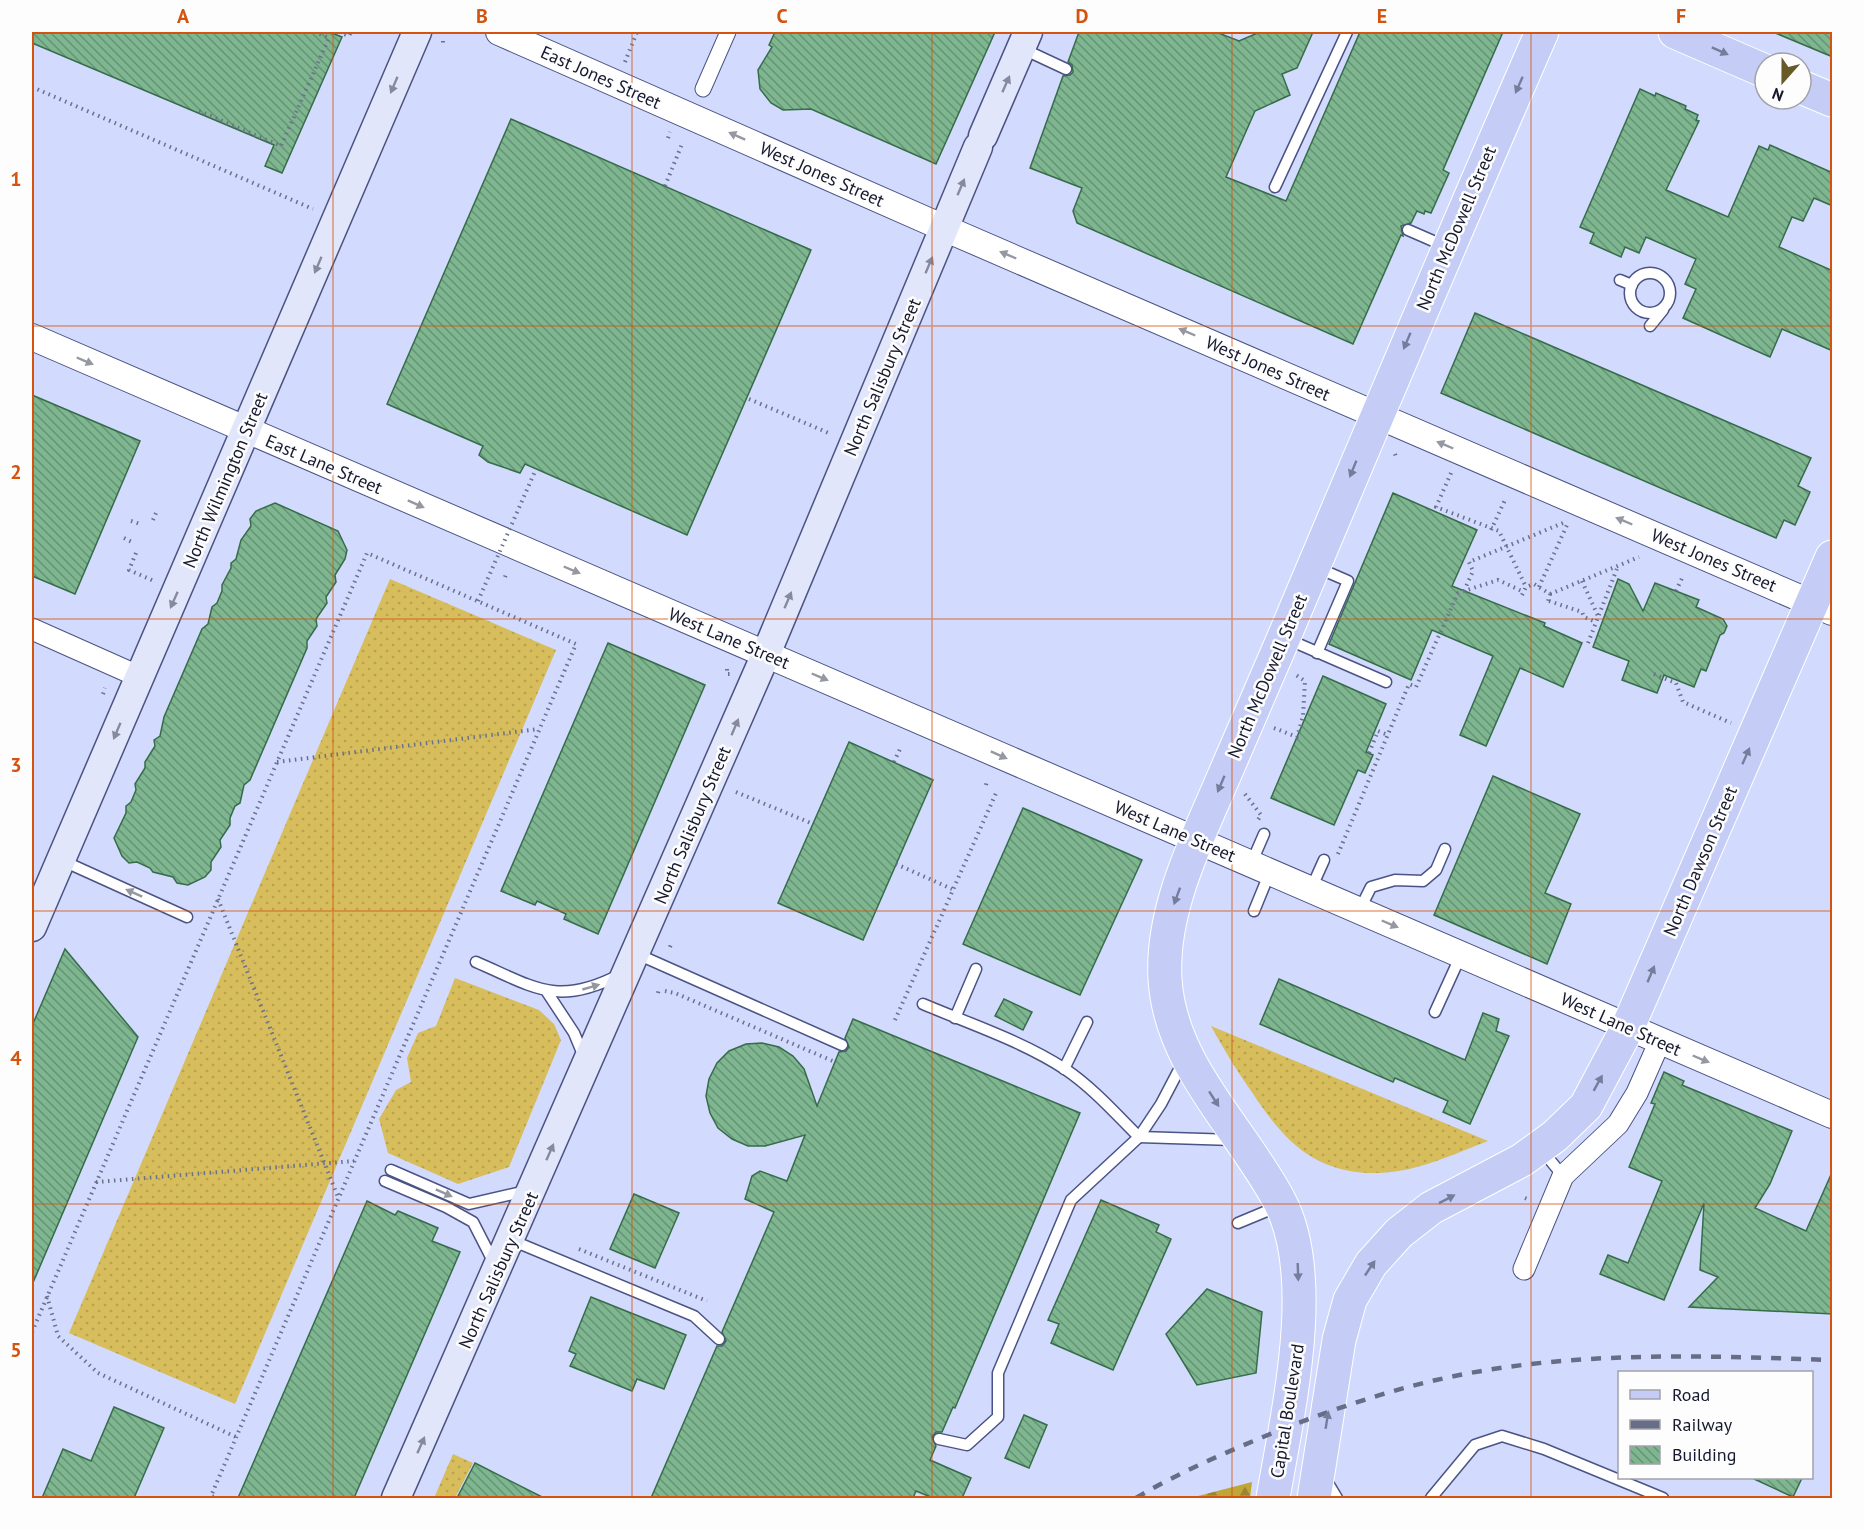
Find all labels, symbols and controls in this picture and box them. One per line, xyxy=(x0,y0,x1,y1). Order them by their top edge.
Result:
text: A xyxy=(177,3,190,29)
text: B xyxy=(476,3,488,29)
text: C xyxy=(776,3,788,29)
text: D xyxy=(1076,3,1089,29)
text: E xyxy=(1377,3,1387,29)
text: F xyxy=(1676,3,1686,29)
street label: East Jones Street xyxy=(537,40,665,114)
one-way arrow xyxy=(1711,46,1729,56)
north arrow xyxy=(1753,51,1813,111)
one-way arrow xyxy=(1001,75,1010,92)
one-way arrow xyxy=(1513,76,1523,94)
one-way arrow xyxy=(389,77,399,95)
text: N xyxy=(1769,84,1786,106)
one-way arrow xyxy=(727,131,745,141)
street label: West Jones Street xyxy=(756,136,888,212)
street label: North McDowell Street xyxy=(1411,142,1501,314)
text: 1 xyxy=(10,166,22,192)
one-way arrow xyxy=(956,178,966,196)
one-way arrow xyxy=(999,250,1017,259)
one-way arrow xyxy=(313,256,322,273)
one-way arrow xyxy=(924,256,934,274)
street label: North Salisbury Street xyxy=(838,295,926,459)
one-way arrow xyxy=(1178,327,1196,336)
street label: West Jones Street xyxy=(1202,330,1334,406)
one-way arrow xyxy=(1402,332,1411,350)
one-way arrow xyxy=(77,356,95,366)
street label: North Wilmington Street xyxy=(177,389,273,571)
street label: East Lane Street xyxy=(262,429,386,499)
one-way arrow xyxy=(1436,440,1453,449)
text: 2 xyxy=(10,459,22,485)
one-way arrow xyxy=(1348,460,1358,478)
one-way arrow xyxy=(407,500,425,509)
one-way arrow xyxy=(1615,517,1632,526)
street label: West Jones Street xyxy=(1648,523,1780,597)
one-way arrow xyxy=(563,566,581,575)
street label: North McDowell Street xyxy=(1222,590,1312,762)
one-way arrow xyxy=(169,591,178,608)
one-way arrow xyxy=(784,591,793,609)
street label: West Lane Street xyxy=(665,602,793,674)
one-way arrow xyxy=(811,672,829,682)
one-way arrow xyxy=(730,718,739,735)
one-way arrow xyxy=(112,722,122,740)
street label: North Salisbury Street xyxy=(648,743,736,907)
one-way arrow xyxy=(1741,747,1751,765)
one-way arrow xyxy=(990,750,1008,760)
text: 3 xyxy=(10,752,22,778)
one-way arrow xyxy=(1215,775,1225,793)
street label: North Dawson Street xyxy=(1658,782,1742,940)
street label: West Lane Street xyxy=(1111,795,1239,867)
one-way arrow xyxy=(1172,887,1182,905)
one-way arrow xyxy=(125,888,142,897)
one-way arrow xyxy=(1381,919,1399,929)
one-way arrow xyxy=(1647,965,1656,982)
one-way arrow xyxy=(582,982,600,991)
street label: West Lane Street xyxy=(1557,987,1685,1061)
text: 4 xyxy=(10,1045,22,1071)
one-way arrow xyxy=(1692,1054,1710,1064)
one-way arrow xyxy=(1593,1074,1603,1091)
one-way arrow xyxy=(1208,1091,1219,1107)
one-way arrow xyxy=(545,1142,555,1160)
one-way arrow xyxy=(436,1188,454,1198)
street label: North Salisbury Street xyxy=(453,1188,543,1352)
one-way arrow xyxy=(1438,1195,1455,1204)
one-way arrow xyxy=(1364,1259,1375,1276)
one-way arrow xyxy=(1294,1262,1303,1281)
text: 5 xyxy=(10,1337,22,1363)
street label: Capital Boulevard xyxy=(1265,1342,1309,1480)
legend xyxy=(1618,1371,1813,1479)
text: Road xyxy=(1672,1383,1710,1406)
one-way arrow xyxy=(1322,1410,1331,1429)
text: Railway xyxy=(1672,1413,1733,1436)
one-way arrow xyxy=(416,1436,426,1454)
text: Building xyxy=(1672,1443,1736,1466)

